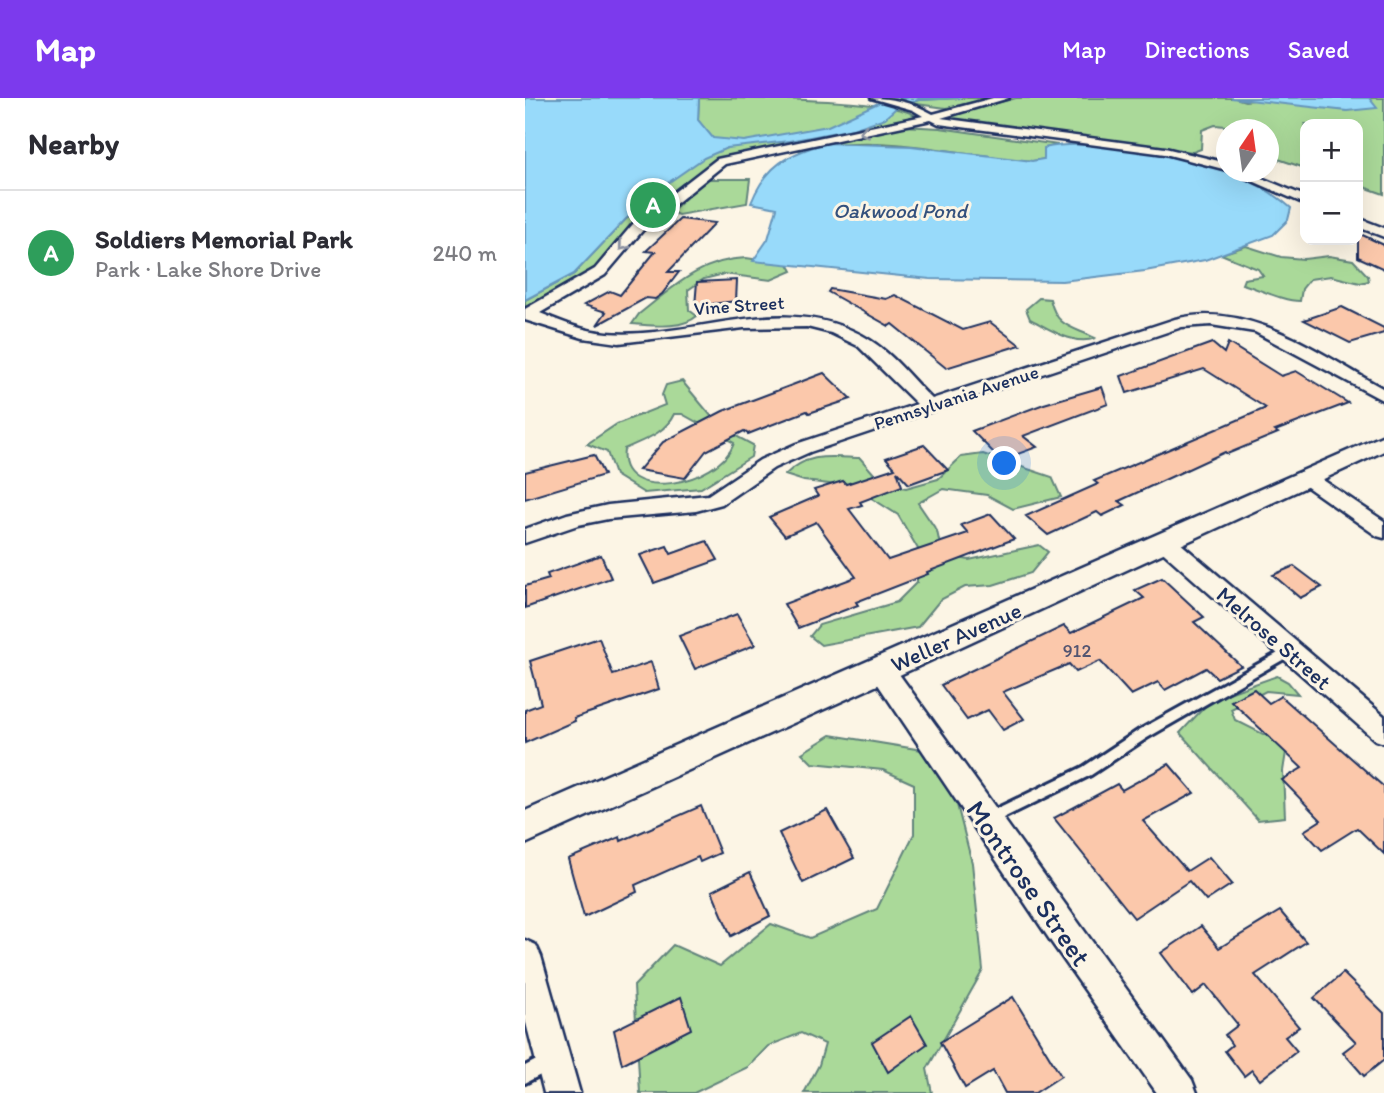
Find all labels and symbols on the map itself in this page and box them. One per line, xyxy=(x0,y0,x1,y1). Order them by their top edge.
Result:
north arrow xyxy=(1216,119,1279,182)
one-way arrow xyxy=(858,124,870,138)
pin: A xyxy=(630,179,676,231)
water label: Oakwood Pond xyxy=(833,198,969,223)
one-way arrow xyxy=(618,238,631,250)
street label: Vine Street xyxy=(693,291,785,320)
street label: Pennsylvania Avenue xyxy=(871,360,1041,435)
your location xyxy=(987,446,1021,480)
street label: Melrose Street xyxy=(1211,580,1338,696)
street label: Weller Avenue xyxy=(886,596,1026,678)
house number: 912 xyxy=(1063,639,1091,662)
street label: Montrose Street xyxy=(959,793,1099,973)

